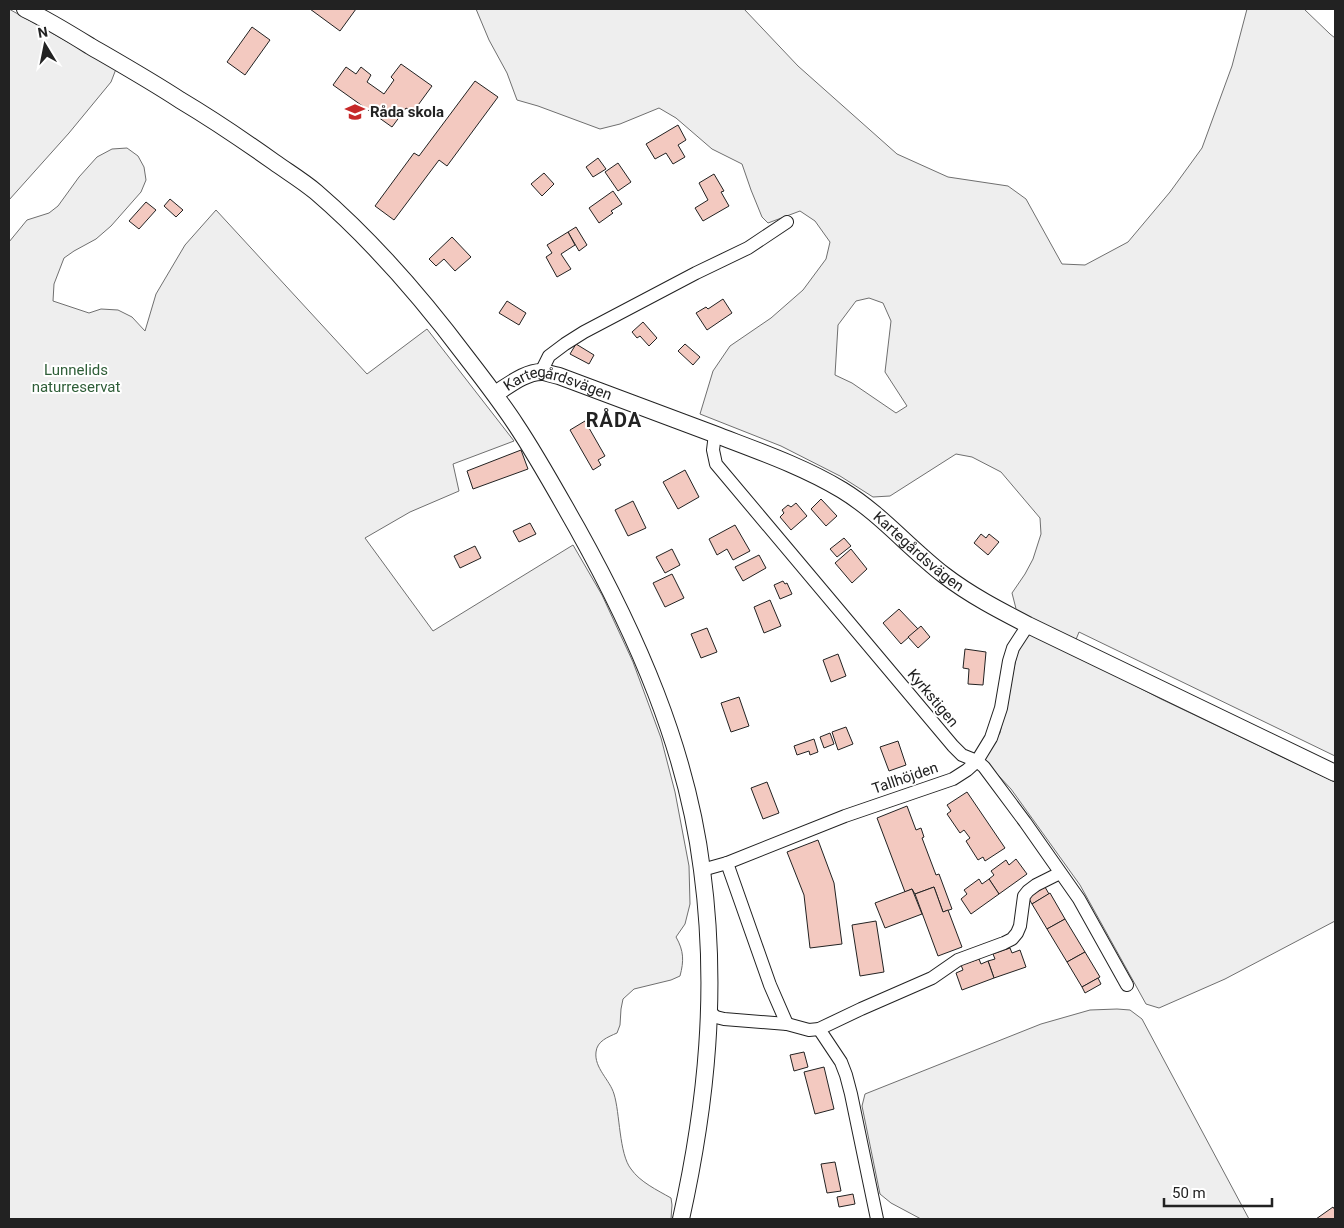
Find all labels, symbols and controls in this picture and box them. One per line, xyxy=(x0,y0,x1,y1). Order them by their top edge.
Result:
north arrow xyxy=(20,20,70,70)
text: N xyxy=(36,23,49,41)
school or university icon: Råda skola xyxy=(344,101,366,123)
place label: Råda skola xyxy=(370,103,444,121)
park label: Lunnelids naturreservat xyxy=(32,361,120,396)
street label: Kartegårdsvägen xyxy=(500,363,614,404)
district label: RÅDA xyxy=(586,408,642,432)
street label: Kartegårdsvägen xyxy=(870,508,967,595)
street label: Kyrkstigen xyxy=(904,665,962,731)
street label: Tallhöjden xyxy=(870,758,940,798)
scale bar xyxy=(1164,1176,1272,1208)
text: 50 m xyxy=(1172,1184,1206,1202)

